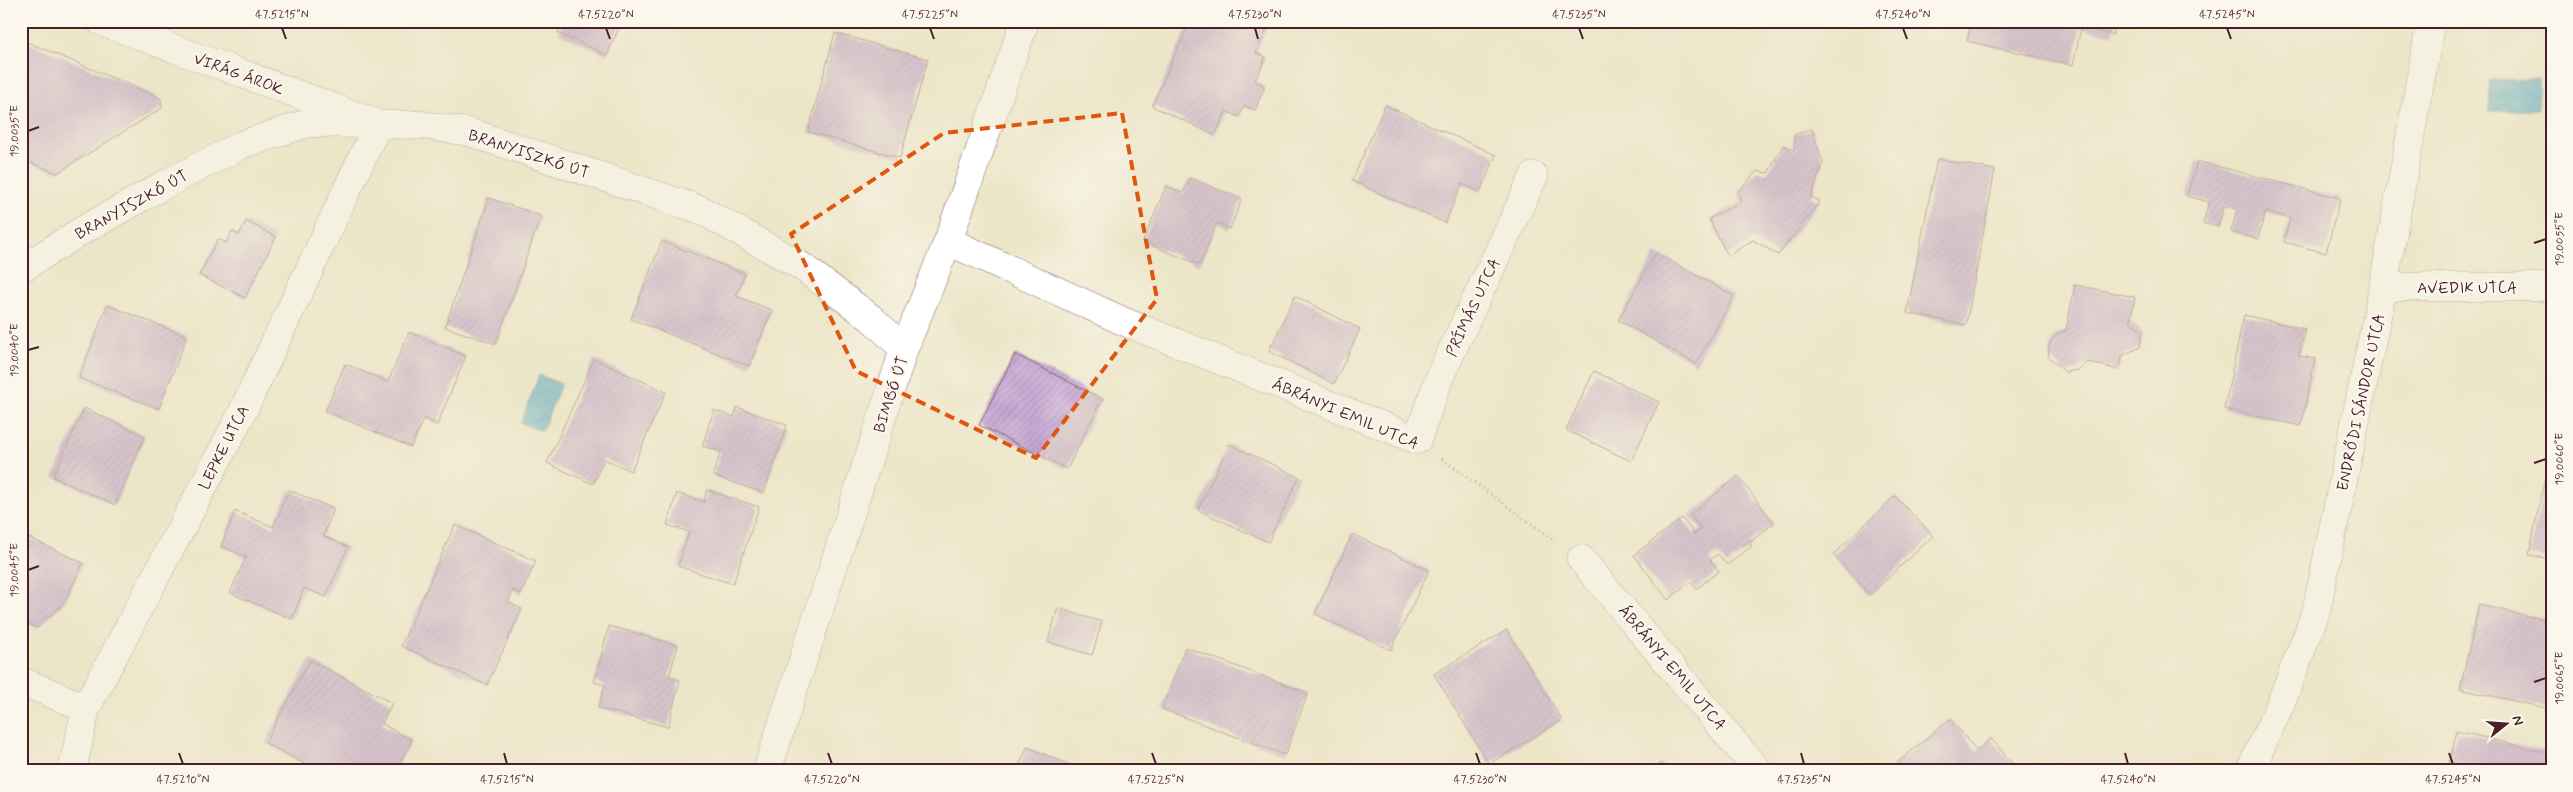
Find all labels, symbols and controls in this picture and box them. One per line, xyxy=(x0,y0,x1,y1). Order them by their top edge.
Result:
text: 47.5215°N xyxy=(255,7,309,23)
text: 47.5220°N xyxy=(578,7,634,23)
text: 47.5225°N xyxy=(902,7,958,23)
text: 47.5230°N xyxy=(1228,7,1282,23)
text: 47.5235°N xyxy=(1552,7,1606,23)
text: 47.5240°N xyxy=(1875,7,1931,23)
text: 47.5245°N xyxy=(2199,7,2255,23)
street label: VIRÁG ÁROK xyxy=(191,48,287,100)
text: 19.0035°E xyxy=(7,105,23,157)
street label: BRANYISZKÓ ÚT xyxy=(465,125,592,184)
street label: BRANYISZKÓ ÚT xyxy=(72,166,192,245)
text: 19.0055°E xyxy=(2552,212,2568,266)
street label: PRÍMÁS UTCA xyxy=(1441,255,1505,360)
street label: AVEDIK UTCA xyxy=(2417,278,2517,299)
street label: ENDRŐDI SÁNDOR UTCA xyxy=(2332,312,2391,493)
text: 19.0040°E xyxy=(7,323,23,377)
street label: BIMBÓ ÚT xyxy=(869,353,914,435)
street label: ÁBRÁNYI EMIL UTCA xyxy=(1269,374,1422,455)
street label: LEPKE UTCA xyxy=(194,402,255,494)
text: 19.0060°E xyxy=(2552,433,2568,485)
text: 19.0045°E xyxy=(7,543,23,597)
street label: ÁBRÁNYI EMIL UTCA xyxy=(1613,601,1731,735)
text: 19.0065°E xyxy=(2552,652,2568,704)
north arrow xyxy=(2480,700,2530,750)
text: N xyxy=(2508,713,2527,728)
text: 47.5210°N xyxy=(157,772,209,788)
text: 47.5215°N xyxy=(480,772,534,788)
text: 47.5220°N xyxy=(804,772,860,788)
text: 47.5225°N xyxy=(1128,772,1184,788)
text: 47.5230°N xyxy=(1453,772,1507,788)
text: 47.5235°N xyxy=(1777,772,1831,788)
text: 47.5240°N xyxy=(2100,772,2156,788)
text: 47.5245°N xyxy=(2425,772,2481,788)

